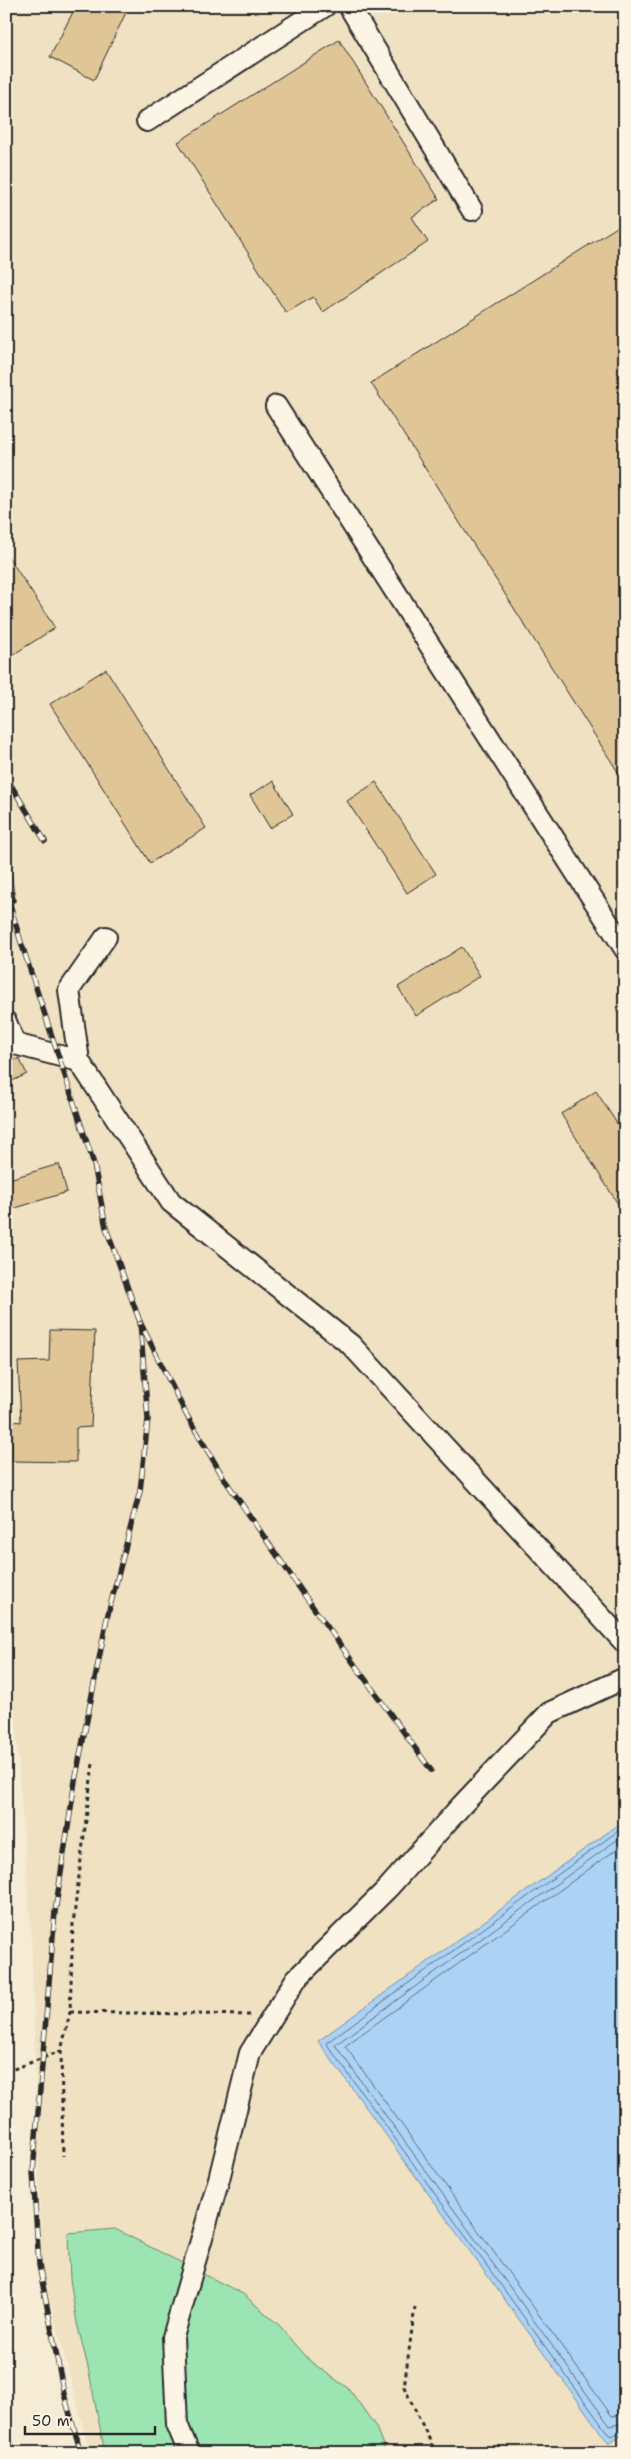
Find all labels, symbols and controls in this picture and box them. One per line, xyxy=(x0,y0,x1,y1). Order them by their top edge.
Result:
scale bar xyxy=(25,2404,155,2436)
text: 50 m xyxy=(32,2411,70,2431)

